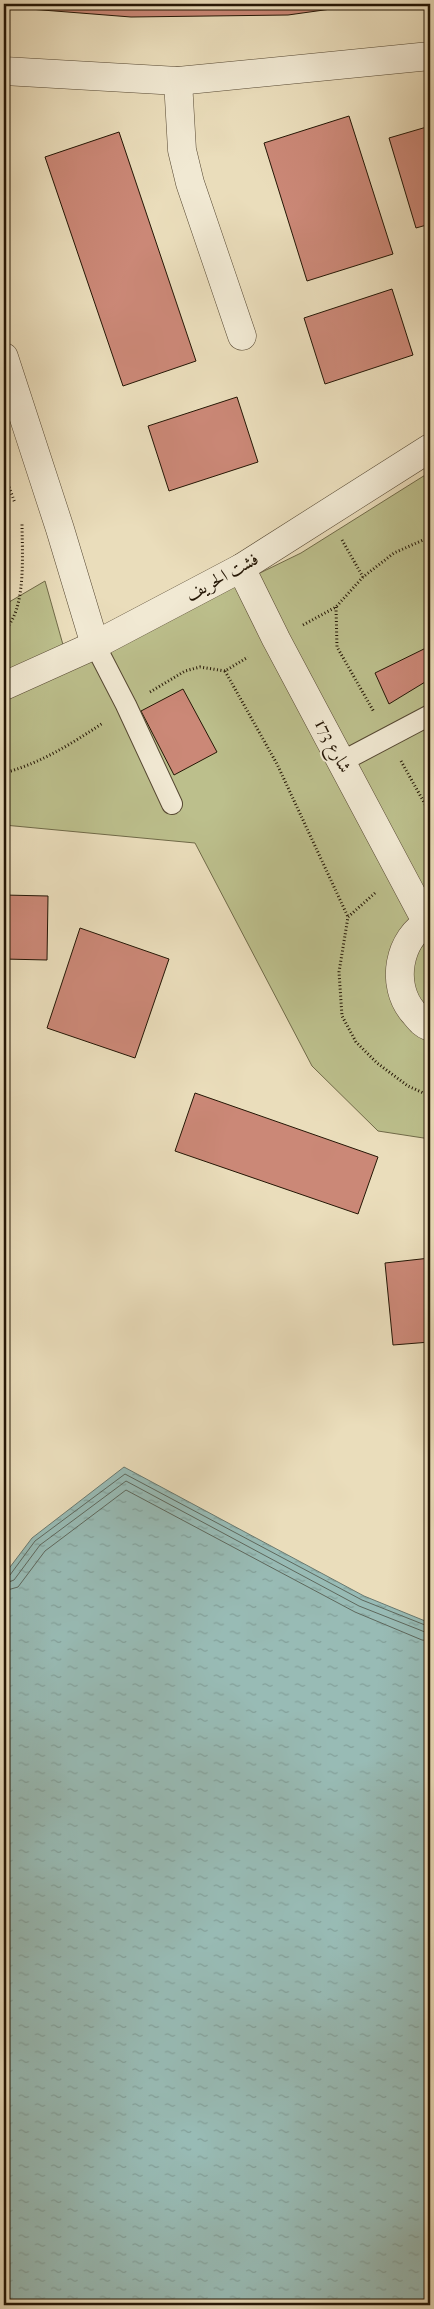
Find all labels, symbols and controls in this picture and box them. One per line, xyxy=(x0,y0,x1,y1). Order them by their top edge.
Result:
street label: فشت الحريف xyxy=(182,548,263,607)
street label: شارع 173 xyxy=(307,716,356,778)

